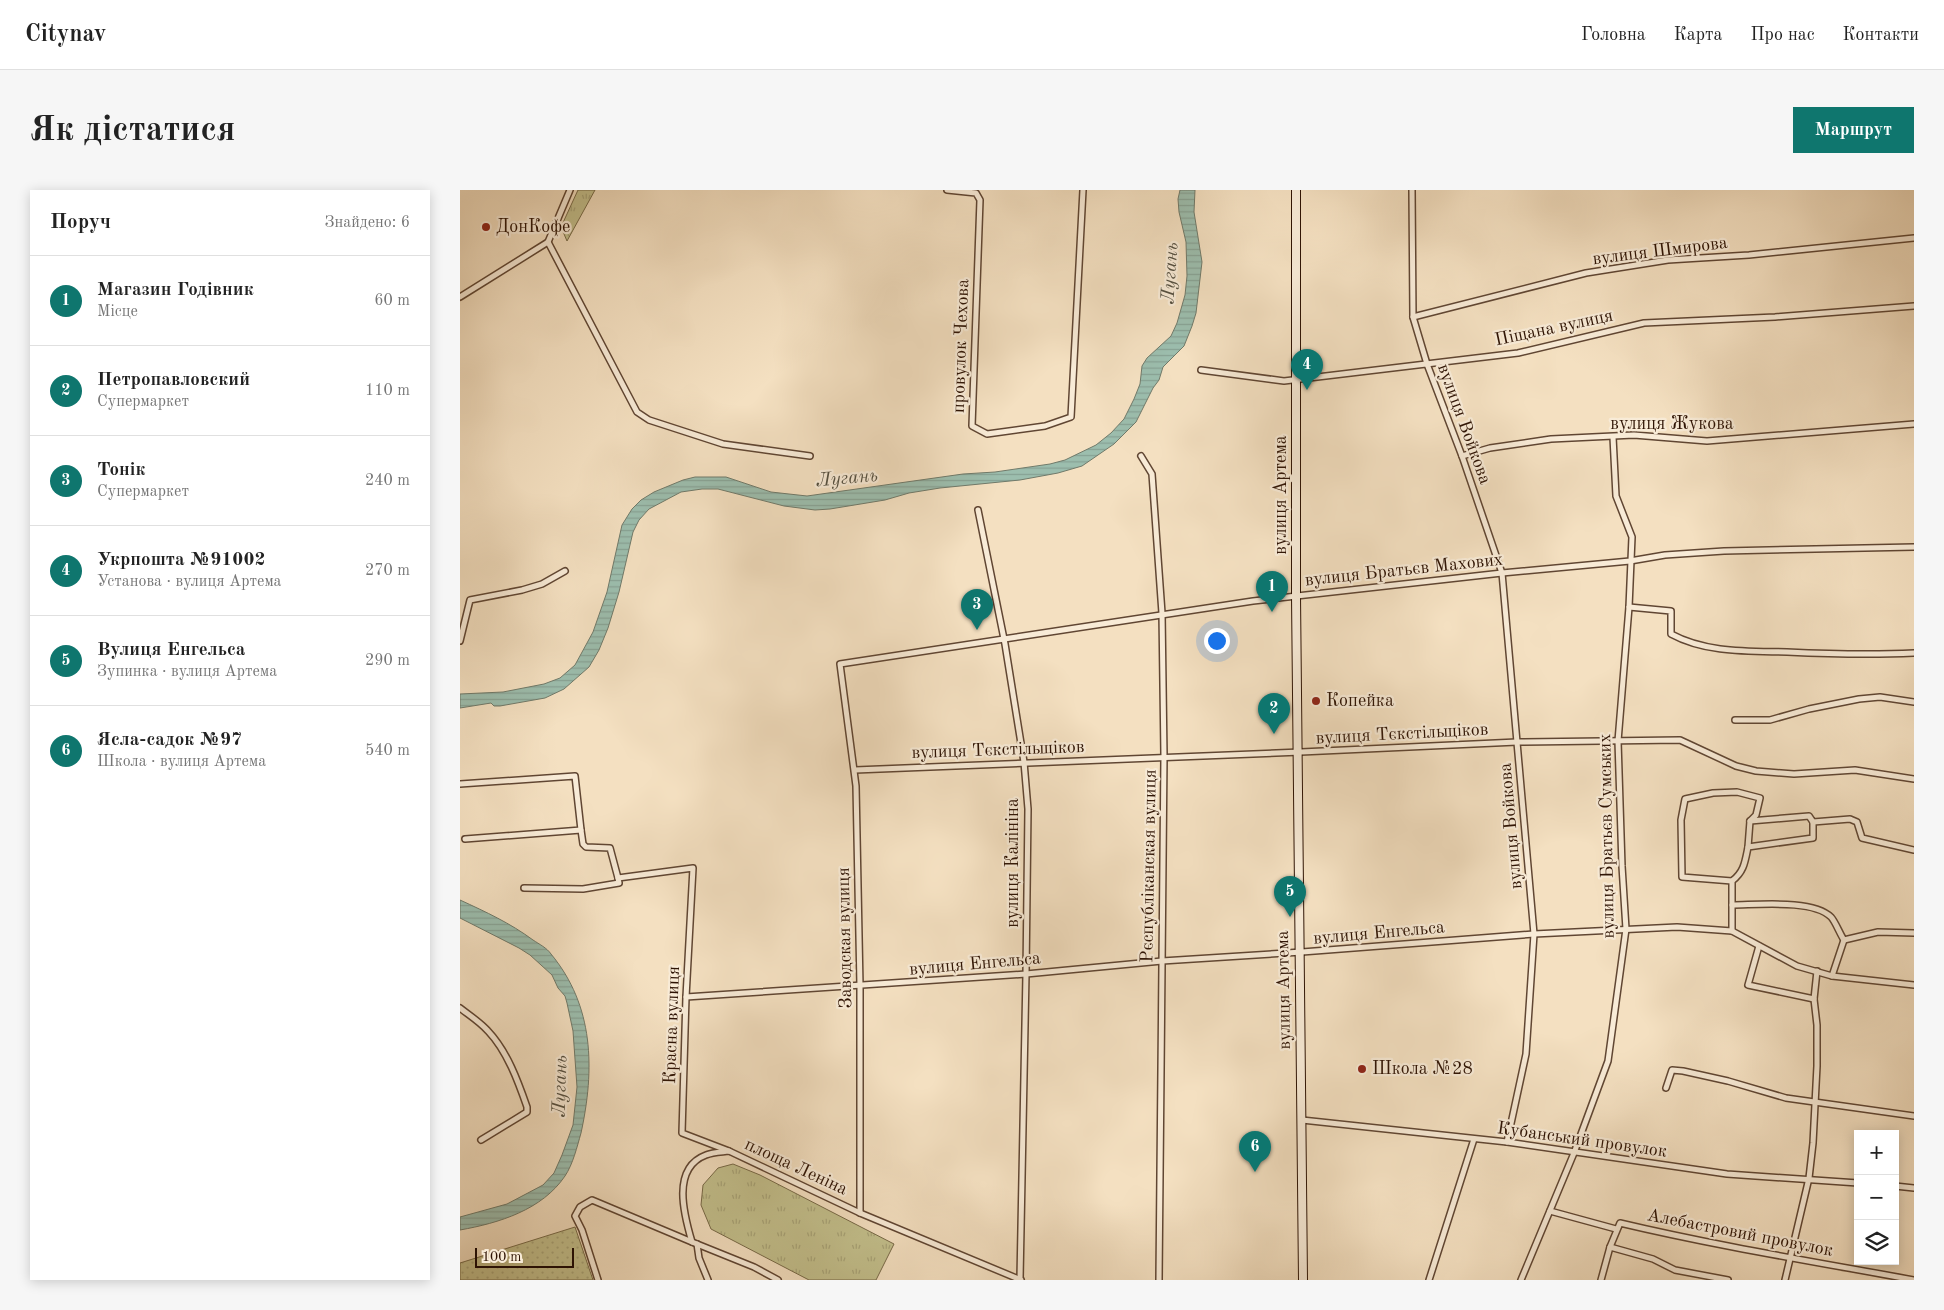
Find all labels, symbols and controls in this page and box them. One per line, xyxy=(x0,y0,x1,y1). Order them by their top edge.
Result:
text: Citynav xyxy=(25,23,106,47)
text: Головна xyxy=(1581,26,1646,44)
text: Карта xyxy=(1674,26,1722,44)
text: Про нас xyxy=(1750,26,1815,44)
text: Контакти xyxy=(1843,26,1919,44)
button: Маршрут xyxy=(1793,107,1914,153)
text: Як дістатися xyxy=(30,113,235,148)
text: Поруч xyxy=(50,212,111,233)
text: Знайдено: 6 xyxy=(325,215,410,231)
place label: ДонКофе xyxy=(496,218,570,237)
marker: ДонКофе xyxy=(480,221,492,233)
street label: вулиця Шмирова xyxy=(1591,234,1729,268)
water label: Лугань xyxy=(1159,241,1183,305)
street label: провулок Чехова xyxy=(950,279,972,413)
text: Магазин Годівник xyxy=(97,281,254,300)
text: 1 xyxy=(61,293,71,309)
text: 60 m xyxy=(374,293,410,309)
text: Місце xyxy=(97,304,138,320)
street label: Піщана вулиця xyxy=(1493,307,1615,349)
pin: 4 xyxy=(1291,349,1323,390)
street label: вулиця Войкова xyxy=(1434,361,1494,487)
text: Петропавловский xyxy=(97,371,250,390)
text: 2 xyxy=(61,383,71,399)
text: 110 m xyxy=(365,383,410,399)
text: Супермаркет xyxy=(97,394,189,410)
street label: вулиця Жукова xyxy=(1610,415,1734,433)
street label: вулиця Артема xyxy=(1272,435,1290,555)
text: Тонік xyxy=(97,461,146,480)
water label: Лугань xyxy=(815,467,879,491)
text: 3 xyxy=(61,473,71,489)
text: 240 m xyxy=(365,473,410,489)
text: Супермаркет xyxy=(97,484,189,500)
text: Укрпошта №91002 xyxy=(97,551,265,570)
street label: вулиця Братьєв Махових xyxy=(1304,551,1504,589)
text: 4 xyxy=(61,563,71,579)
text: 270 m xyxy=(365,563,410,579)
pin: 1 xyxy=(1256,571,1288,612)
text: Установа · вулиця Артема xyxy=(97,574,282,590)
pin: 3 xyxy=(961,589,993,630)
your location xyxy=(1204,628,1230,654)
text: Вулиця Енгельса xyxy=(97,641,245,660)
text: 5 xyxy=(61,653,71,669)
text: 290 m xyxy=(365,653,410,669)
text: Зупинка · вулиця Артема xyxy=(97,664,277,680)
place label: Копейка xyxy=(1326,692,1394,710)
pin: 2 xyxy=(1258,693,1290,734)
marker: Копейка xyxy=(1310,695,1322,707)
street label: вулиця Тєкстільщіков xyxy=(1315,720,1489,748)
text: Ясла-садок №97 xyxy=(97,731,242,750)
street label: вулиця Братьєв Сумських xyxy=(1596,733,1618,939)
street label: вулиця Тєкстільщіков xyxy=(911,738,1085,762)
text: 6 xyxy=(61,743,71,759)
text: 540 m xyxy=(365,743,410,759)
text: Школа · вулиця Артема xyxy=(97,754,266,770)
street label: вулиця Войкова xyxy=(1497,762,1525,890)
street label: Рєспубліканская вулиця xyxy=(1138,769,1160,963)
street label: вулиця Калініна xyxy=(1004,798,1022,928)
street label: Заводская вулиця xyxy=(835,867,855,1009)
pin: 5 xyxy=(1274,876,1306,917)
street label: вулиця Енгельса xyxy=(1313,918,1446,948)
street label: вулиця Артема xyxy=(1274,930,1294,1050)
street label: вулиця Енгельса xyxy=(909,949,1042,979)
street label: Красна вулиця xyxy=(661,966,683,1084)
water label: Лугань xyxy=(550,1055,572,1117)
place label: Школа №28 xyxy=(1372,1060,1473,1078)
marker: Школа №28 xyxy=(1356,1063,1368,1075)
street label: Кубанський провулок xyxy=(1496,1119,1668,1161)
map controls xyxy=(1854,1130,1899,1265)
button: + xyxy=(1854,1130,1899,1175)
pin: 6 xyxy=(1239,1131,1271,1172)
street label: площа Леніна xyxy=(742,1135,850,1199)
button: − xyxy=(1854,1175,1899,1220)
street label: Алебастровий провулок xyxy=(1646,1206,1834,1260)
button: layers xyxy=(1854,1220,1899,1265)
scale bar xyxy=(475,1245,574,1268)
text: 100 m xyxy=(482,1250,521,1264)

